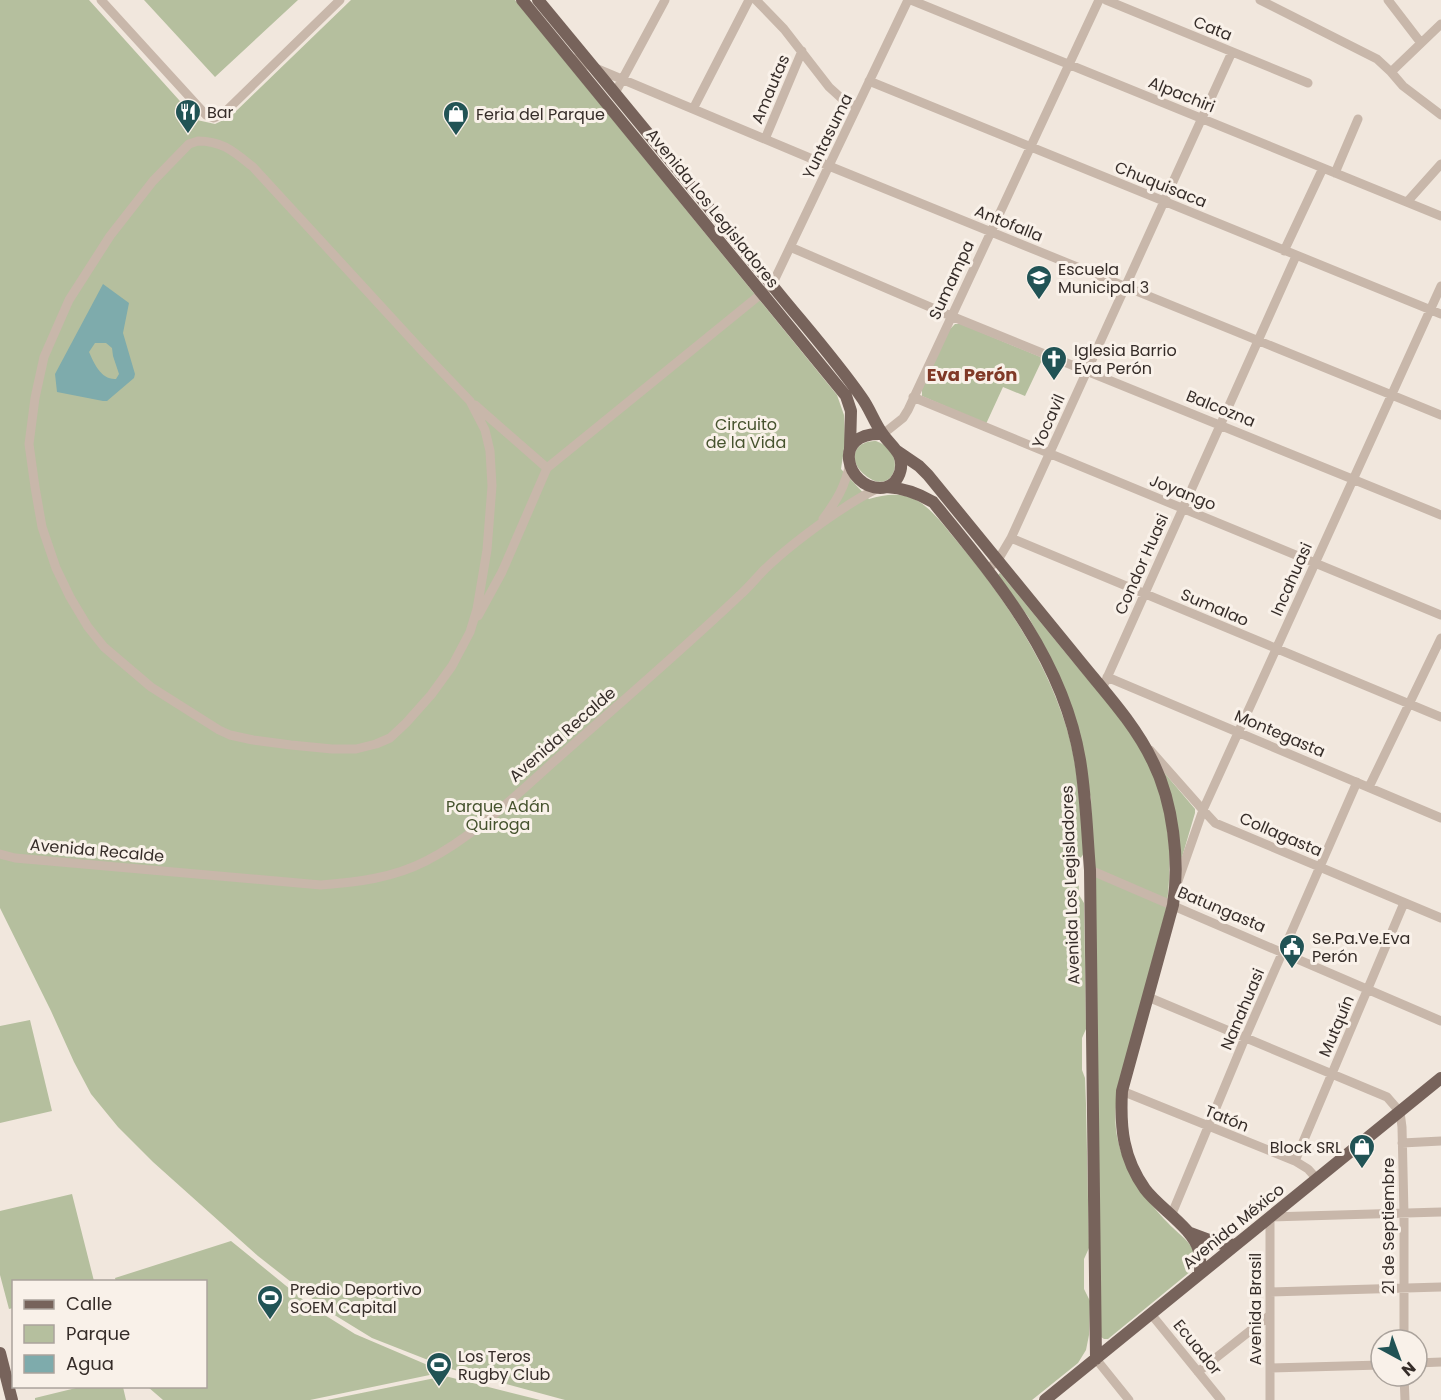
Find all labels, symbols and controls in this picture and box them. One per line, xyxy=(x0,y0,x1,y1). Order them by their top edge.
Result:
street label: Cata xyxy=(1190,10,1236,47)
street label: Amautas xyxy=(746,51,795,127)
street label: Alpachiri xyxy=(1145,71,1219,118)
street label: Yuntasuma xyxy=(797,90,858,183)
restaurant icon: Bar xyxy=(173,97,203,135)
shop icon: Feria del Parque xyxy=(441,99,471,137)
place label: Bar xyxy=(207,101,234,124)
place label: Feria del Parque xyxy=(476,103,605,126)
street label: Avenida Los Legisladores xyxy=(641,124,784,293)
street label: Chuquisaca xyxy=(1111,156,1210,213)
street label: Antofalla xyxy=(971,199,1046,248)
street label: Sumampa xyxy=(923,237,980,324)
place label: Escuela Municipal 3 xyxy=(1058,258,1149,299)
school or university icon: Escuela Municipal 3 xyxy=(1024,263,1054,301)
place label: Iglesia Barrio Eva Perón xyxy=(1074,339,1177,380)
church icon: Iglesia Barrio Eva Perón xyxy=(1039,344,1069,382)
district label: Eva Perón xyxy=(927,362,1017,387)
street label: Balcozna xyxy=(1183,384,1259,433)
street label: Yocavil xyxy=(1026,391,1071,452)
park label: Circuito de la Vida xyxy=(706,413,786,454)
street label: Joyango xyxy=(1146,469,1219,516)
street label: Condor Huasi xyxy=(1109,510,1174,618)
street label: Incahuasi xyxy=(1265,539,1318,620)
street label: Sumalao xyxy=(1177,583,1252,632)
street label: Avenida Recalde xyxy=(504,681,621,787)
street label: Montegasta xyxy=(1231,704,1329,763)
street label: Avenida Los Legisladores xyxy=(1056,785,1085,985)
park label: Parque Adán Quiroga xyxy=(446,795,550,836)
street label: Collagasta xyxy=(1236,807,1326,862)
street label: Avenida Recalde xyxy=(29,833,165,868)
street label: Batungasta xyxy=(1174,881,1269,938)
place label: Se.Pa.Ve.Eva Perón xyxy=(1312,927,1410,968)
public building icon: Se.Pa.Ve.Eva Perón xyxy=(1277,932,1307,970)
street label: Nanahuasi xyxy=(1215,965,1270,1054)
street label: Mutquín xyxy=(1313,992,1360,1061)
street label: Tatón xyxy=(1201,1099,1252,1138)
shop icon: Block SRL xyxy=(1347,1132,1377,1170)
place label: Block SRL xyxy=(1270,1136,1342,1159)
street label: 21 de Septiembre xyxy=(1377,1158,1400,1294)
street label: Avenida México xyxy=(1177,1178,1289,1275)
street label: Avenida Brasil xyxy=(1244,1253,1267,1365)
place label: Predio Deportivo SOEM Capital xyxy=(290,1278,422,1319)
legend xyxy=(12,1280,207,1388)
sports icon: Predio Deportivo SOEM Capital xyxy=(255,1283,285,1321)
text: Calle xyxy=(66,1291,112,1316)
street label: Ecuador xyxy=(1168,1314,1227,1380)
text: Parque xyxy=(66,1321,130,1346)
north arrow xyxy=(1369,1328,1429,1388)
place label: Los Teros Rugby Club xyxy=(458,1345,550,1386)
sports icon: Los Teros Rugby Club xyxy=(424,1350,454,1388)
text: Agua xyxy=(66,1351,114,1376)
text: N xyxy=(1396,1356,1421,1382)

